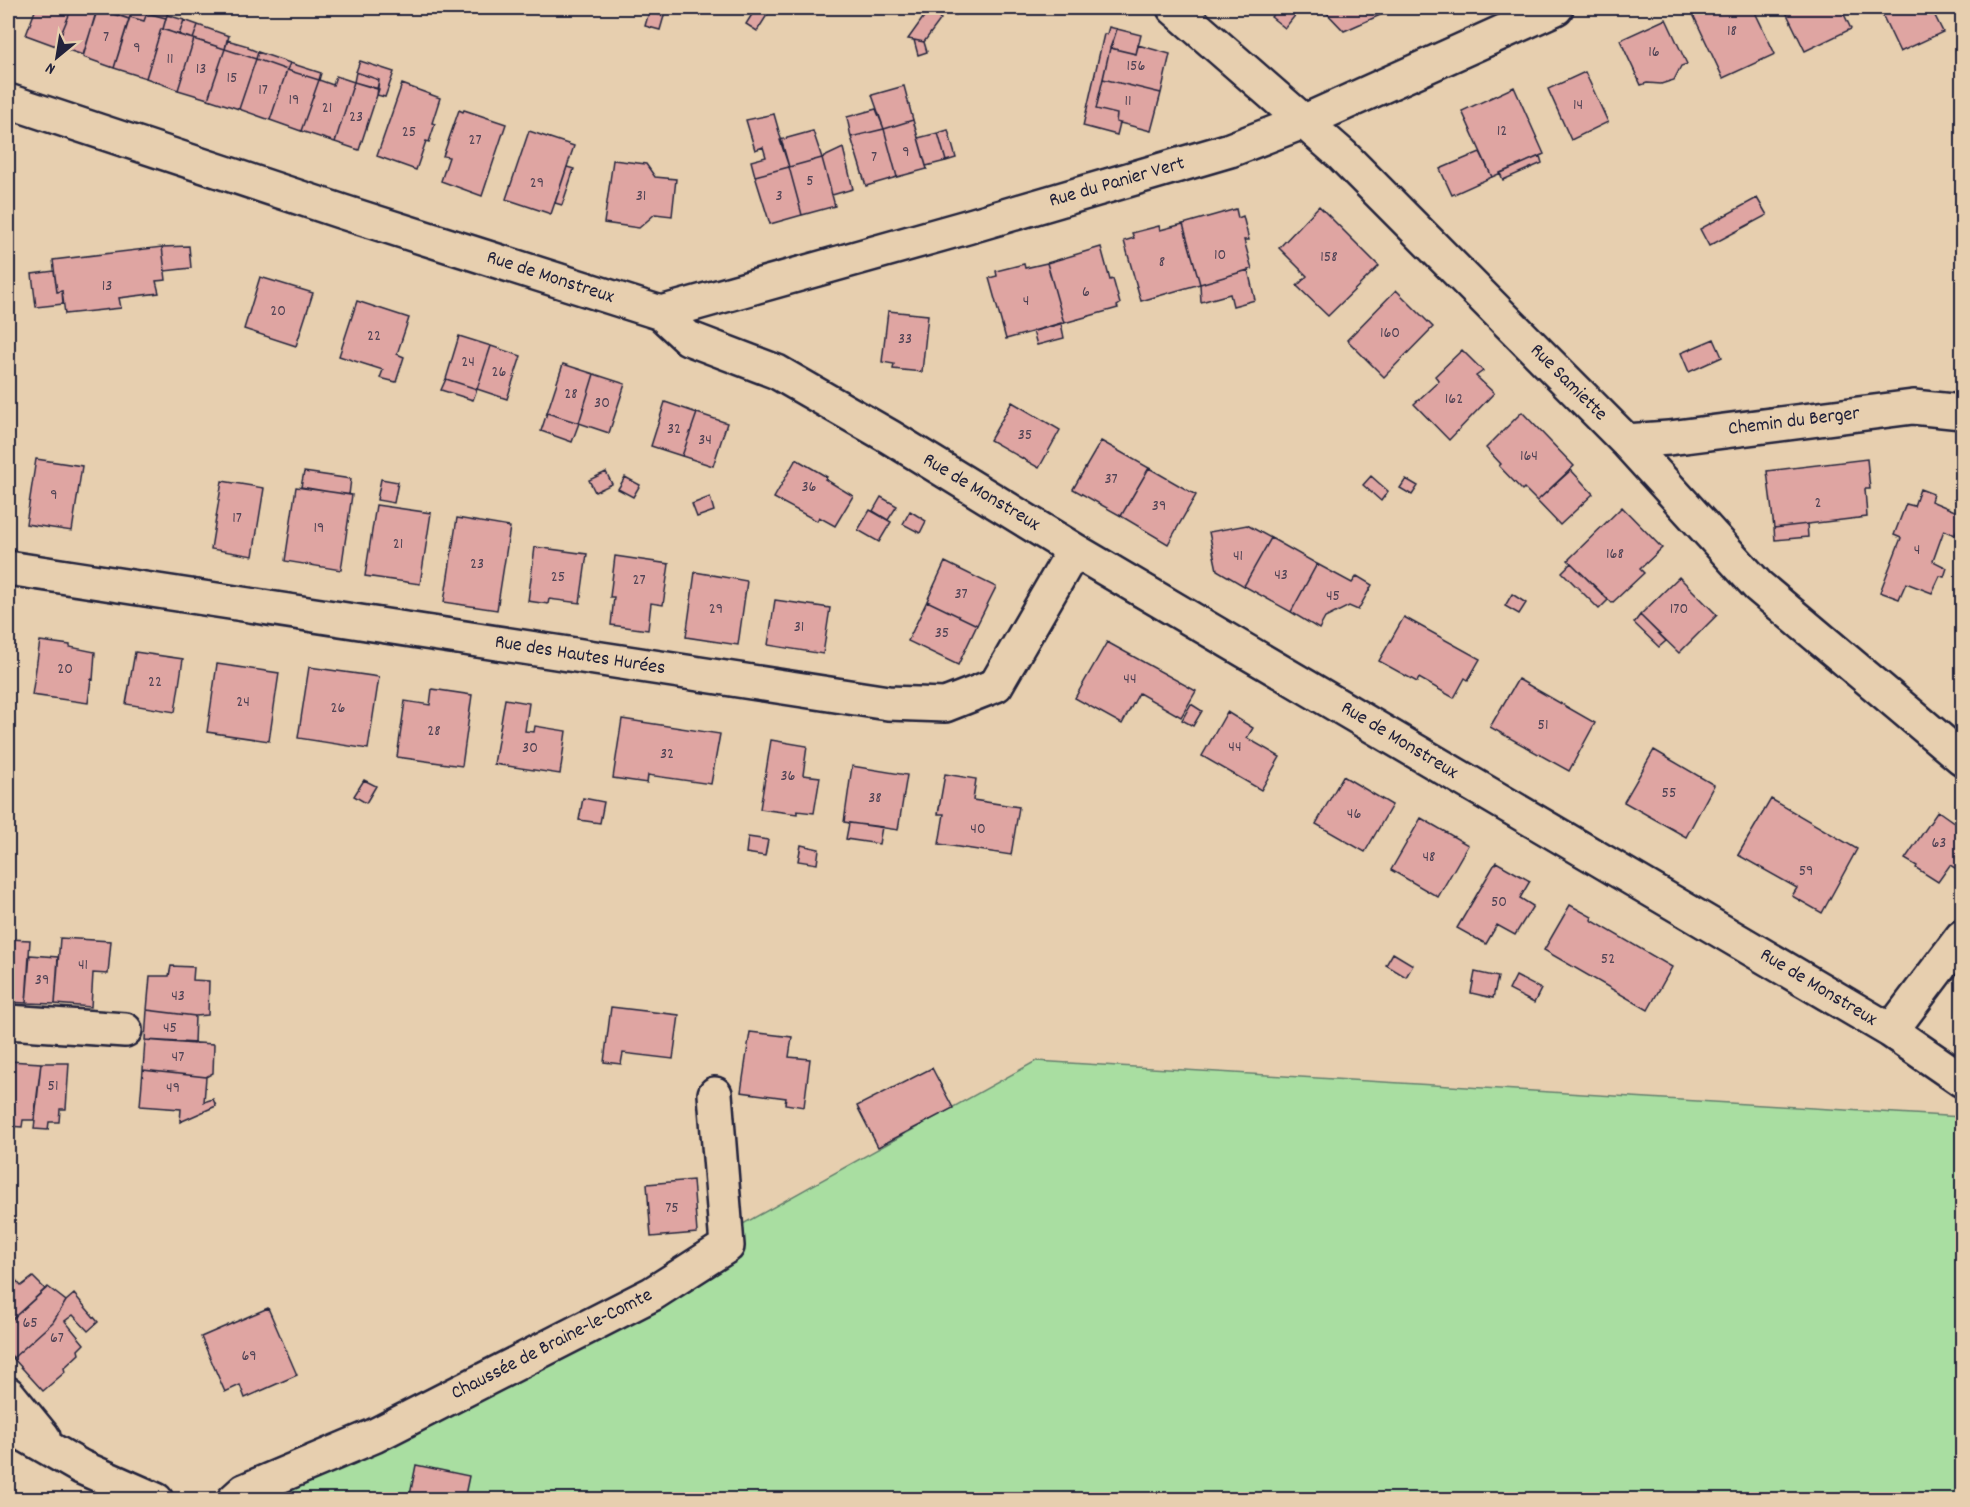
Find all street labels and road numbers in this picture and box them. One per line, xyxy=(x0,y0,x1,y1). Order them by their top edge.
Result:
street label: Rue du Panier Vert xyxy=(1046,150,1188,216)
street label: Rue de Monstreux xyxy=(483,244,618,312)
street label: Rue Samiette xyxy=(1523,338,1613,428)
street label: Chemin du Berger xyxy=(1727,400,1862,444)
street label: Rue de Monstreux xyxy=(917,447,1045,539)
street label: Rue des Hautes Hurées xyxy=(493,629,667,683)
street label: Rue de Monstreux xyxy=(1335,695,1463,787)
street label: Rue de Monstreux xyxy=(1754,942,1882,1034)
street label: Chaussée de Braine-le-Comte xyxy=(446,1282,658,1408)

